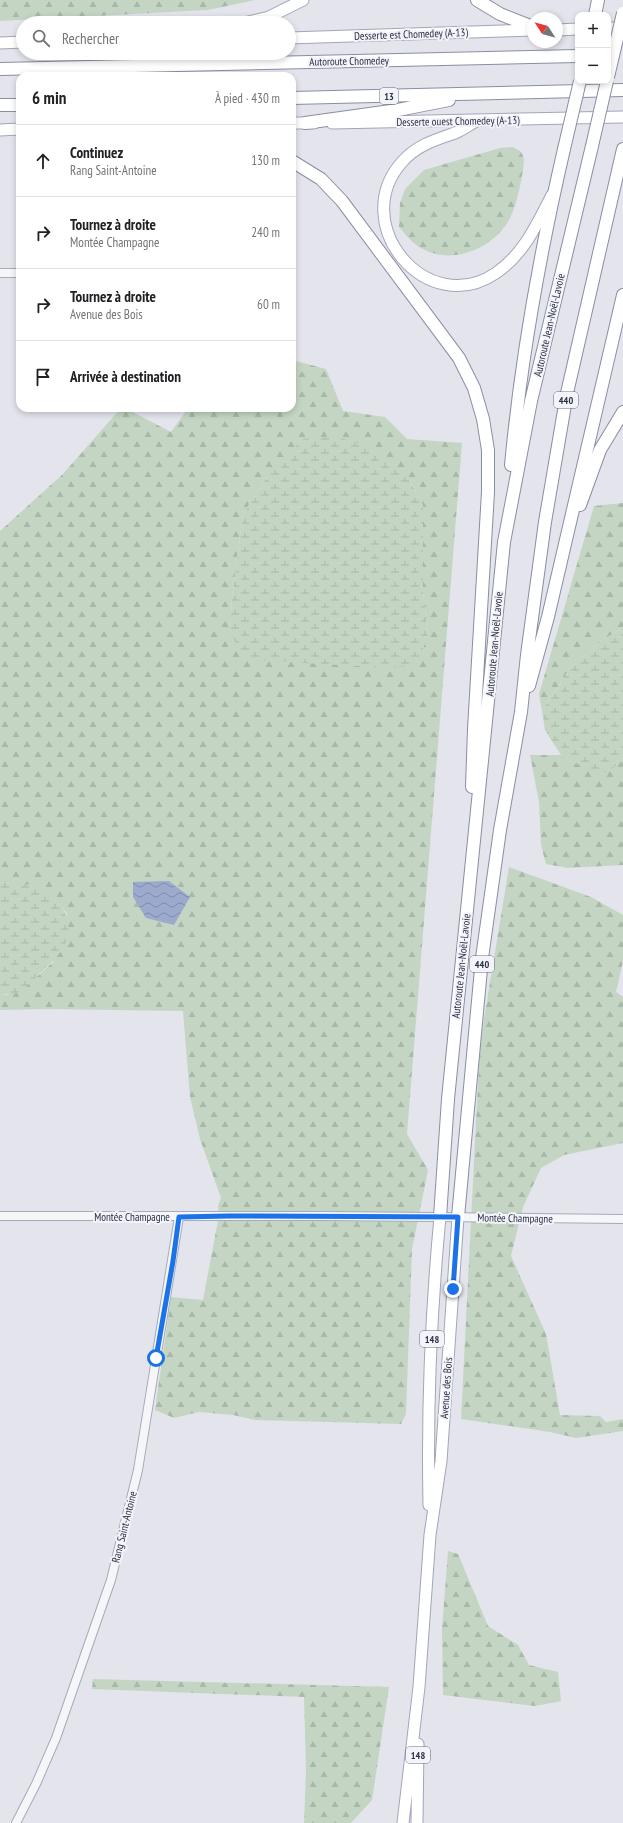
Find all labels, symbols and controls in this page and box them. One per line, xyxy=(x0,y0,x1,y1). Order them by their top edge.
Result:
north arrow xyxy=(527,12,563,48)
map controls xyxy=(575,12,611,84)
button: + xyxy=(575,12,611,48)
search box xyxy=(16,16,296,60)
street label: Desserte est Chomedey (A-13) xyxy=(354,25,468,43)
icon: search xyxy=(30,27,52,49)
text: Rechercher xyxy=(62,29,119,48)
button: − xyxy=(575,48,611,84)
street label: Autoroute Chomedey xyxy=(309,53,390,69)
text: 6 min xyxy=(32,87,66,109)
road number: 13 xyxy=(380,88,398,104)
text: À pied · 430 m xyxy=(215,90,280,107)
street label: Desserte ouest Chomedey (A-13) xyxy=(396,113,520,129)
text: Continuez xyxy=(70,143,123,162)
icon: ahead xyxy=(32,150,54,172)
text: 130 m xyxy=(251,152,280,169)
text: Rang Saint-Antoine xyxy=(70,162,157,179)
text: Tournez à droite xyxy=(70,215,156,234)
icon: right xyxy=(32,222,54,244)
text: 240 m xyxy=(251,224,280,241)
text: Montée Champagne xyxy=(70,234,159,251)
street label: Autoroute Jean-Noël-Lavoie xyxy=(530,272,568,378)
text: Tournez à droite xyxy=(70,287,156,306)
icon: right xyxy=(32,294,54,316)
text: 60 m xyxy=(257,296,280,313)
text: Avenue des Bois xyxy=(70,306,143,323)
icon: arrive xyxy=(32,366,54,388)
text: Arrivée à destination xyxy=(70,367,181,386)
road number: 440 xyxy=(554,392,578,408)
street label: Autoroute Jean-Noël-Lavoie xyxy=(482,590,506,697)
street label: Autoroute Jean-Noël-Lavoie xyxy=(449,912,474,1019)
road number: 440 xyxy=(470,956,494,972)
street label: Montée Champagne xyxy=(94,1210,170,1224)
street label: Montée Champagne xyxy=(477,1210,553,1226)
route end xyxy=(444,1280,462,1298)
road number: 148 xyxy=(420,1331,444,1347)
route start xyxy=(147,1349,165,1367)
street label: Avenue des Bois xyxy=(437,1357,455,1419)
street label: Rang Saint-Antoine xyxy=(108,1489,140,1564)
road number: 148 xyxy=(406,1747,430,1763)

